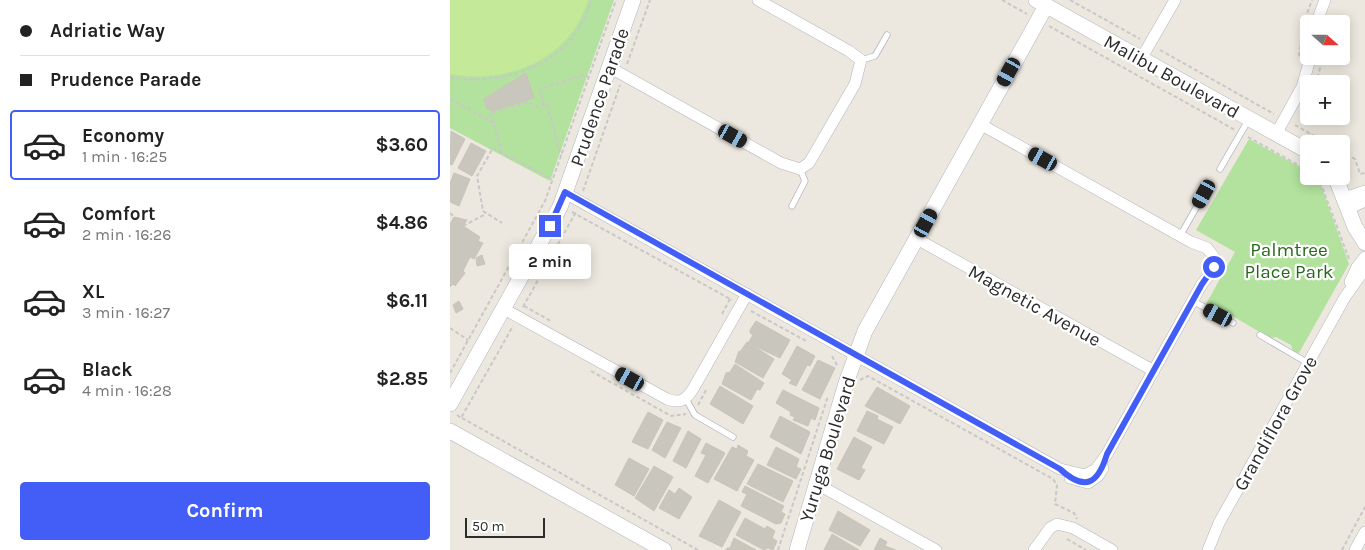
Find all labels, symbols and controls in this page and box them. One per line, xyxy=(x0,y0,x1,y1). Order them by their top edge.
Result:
north arrow xyxy=(1300,15,1350,65)
map controls xyxy=(1300,15,1350,185)
text: Adriatic Way xyxy=(50,20,165,42)
street label: Prudence Parade xyxy=(566,25,634,169)
street label: Malibu Boulevard xyxy=(1100,30,1243,123)
car xyxy=(995,55,1022,89)
text: Prudence Parade xyxy=(50,69,201,91)
button: + xyxy=(1300,75,1350,125)
car xyxy=(716,122,749,150)
icon: car xyxy=(22,123,67,168)
text: Economy xyxy=(82,125,164,147)
text: $3.60 xyxy=(375,134,428,156)
button: − xyxy=(1300,135,1350,185)
car xyxy=(1026,145,1059,173)
text: 1 min · 16:25 xyxy=(82,147,167,166)
car xyxy=(1190,177,1217,211)
icon: car xyxy=(22,201,67,246)
text: Comfort xyxy=(82,203,156,225)
car xyxy=(912,206,939,240)
text: $4.86 xyxy=(376,212,428,234)
route end xyxy=(539,215,561,237)
text: 2 min · 16:26 xyxy=(82,225,172,244)
park label: Palmtree Place Park xyxy=(1245,239,1334,283)
callout: 2 min xyxy=(509,244,591,278)
text: 2 min xyxy=(528,252,572,271)
route start xyxy=(1203,256,1225,278)
street label: Magnetic Avenue xyxy=(964,260,1105,351)
icon: car xyxy=(22,279,67,324)
text: XL xyxy=(82,281,104,303)
text: $6.11 xyxy=(386,290,428,312)
car xyxy=(1201,301,1234,329)
text: 3 min · 16:27 xyxy=(82,303,170,322)
street label: Grandiflora Grove xyxy=(1230,352,1322,495)
icon: car xyxy=(22,357,67,402)
text: Black xyxy=(82,359,133,381)
car xyxy=(613,365,646,393)
text: $2.85 xyxy=(376,368,428,390)
street label: Yuruga Boulevard xyxy=(795,374,861,525)
text: 4 min · 16:28 xyxy=(82,381,172,400)
button: Confirm xyxy=(20,482,430,540)
scale bar xyxy=(465,515,545,538)
text: 50 m xyxy=(472,518,505,535)

